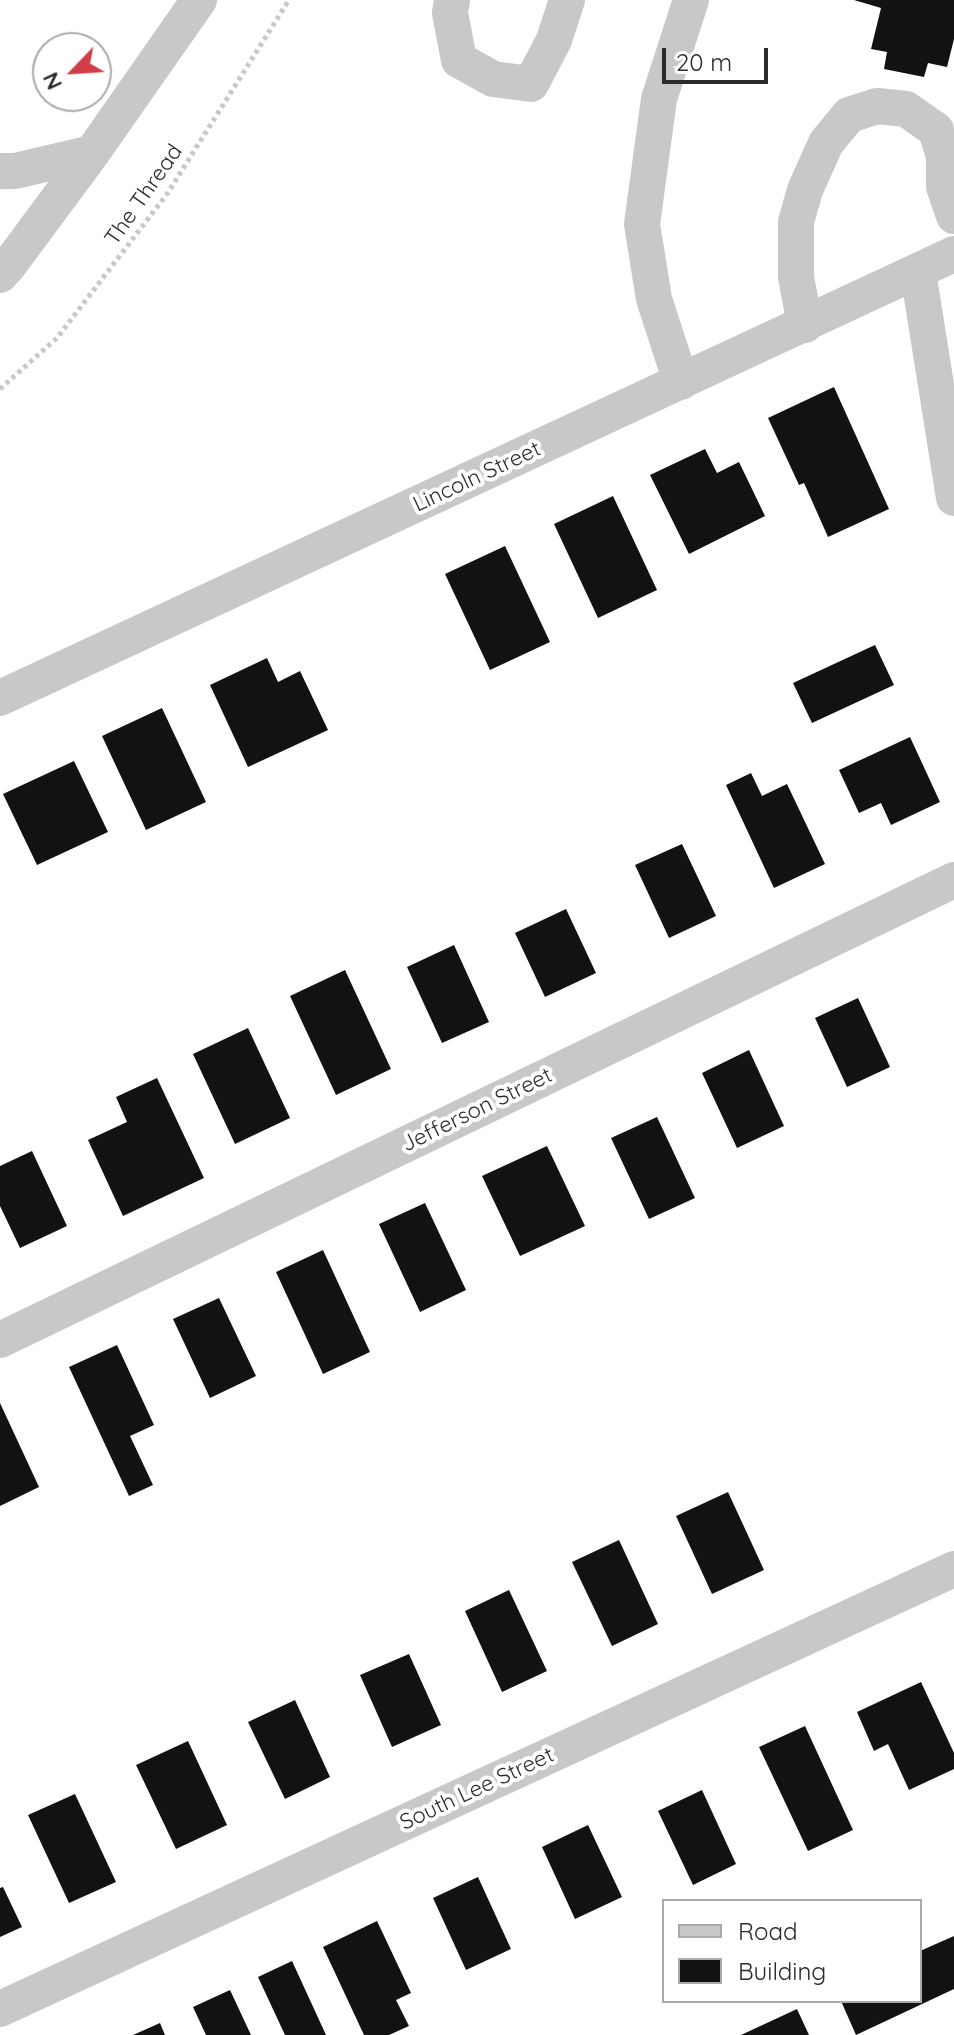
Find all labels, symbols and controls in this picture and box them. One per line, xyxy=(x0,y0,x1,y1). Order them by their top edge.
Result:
north arrow xyxy=(32,32,112,112)
scale bar xyxy=(666,32,772,82)
text: 20 m xyxy=(676,47,732,77)
text: N xyxy=(36,68,68,95)
street label: The Thread xyxy=(100,139,188,251)
street label: Lincoln Street xyxy=(409,436,545,518)
street label: Jefferson Street xyxy=(397,1062,557,1158)
street label: South Lee Street xyxy=(396,1742,558,1836)
legend xyxy=(662,1899,922,2003)
text: Road xyxy=(738,1916,798,1946)
text: Building xyxy=(738,1956,826,1986)

